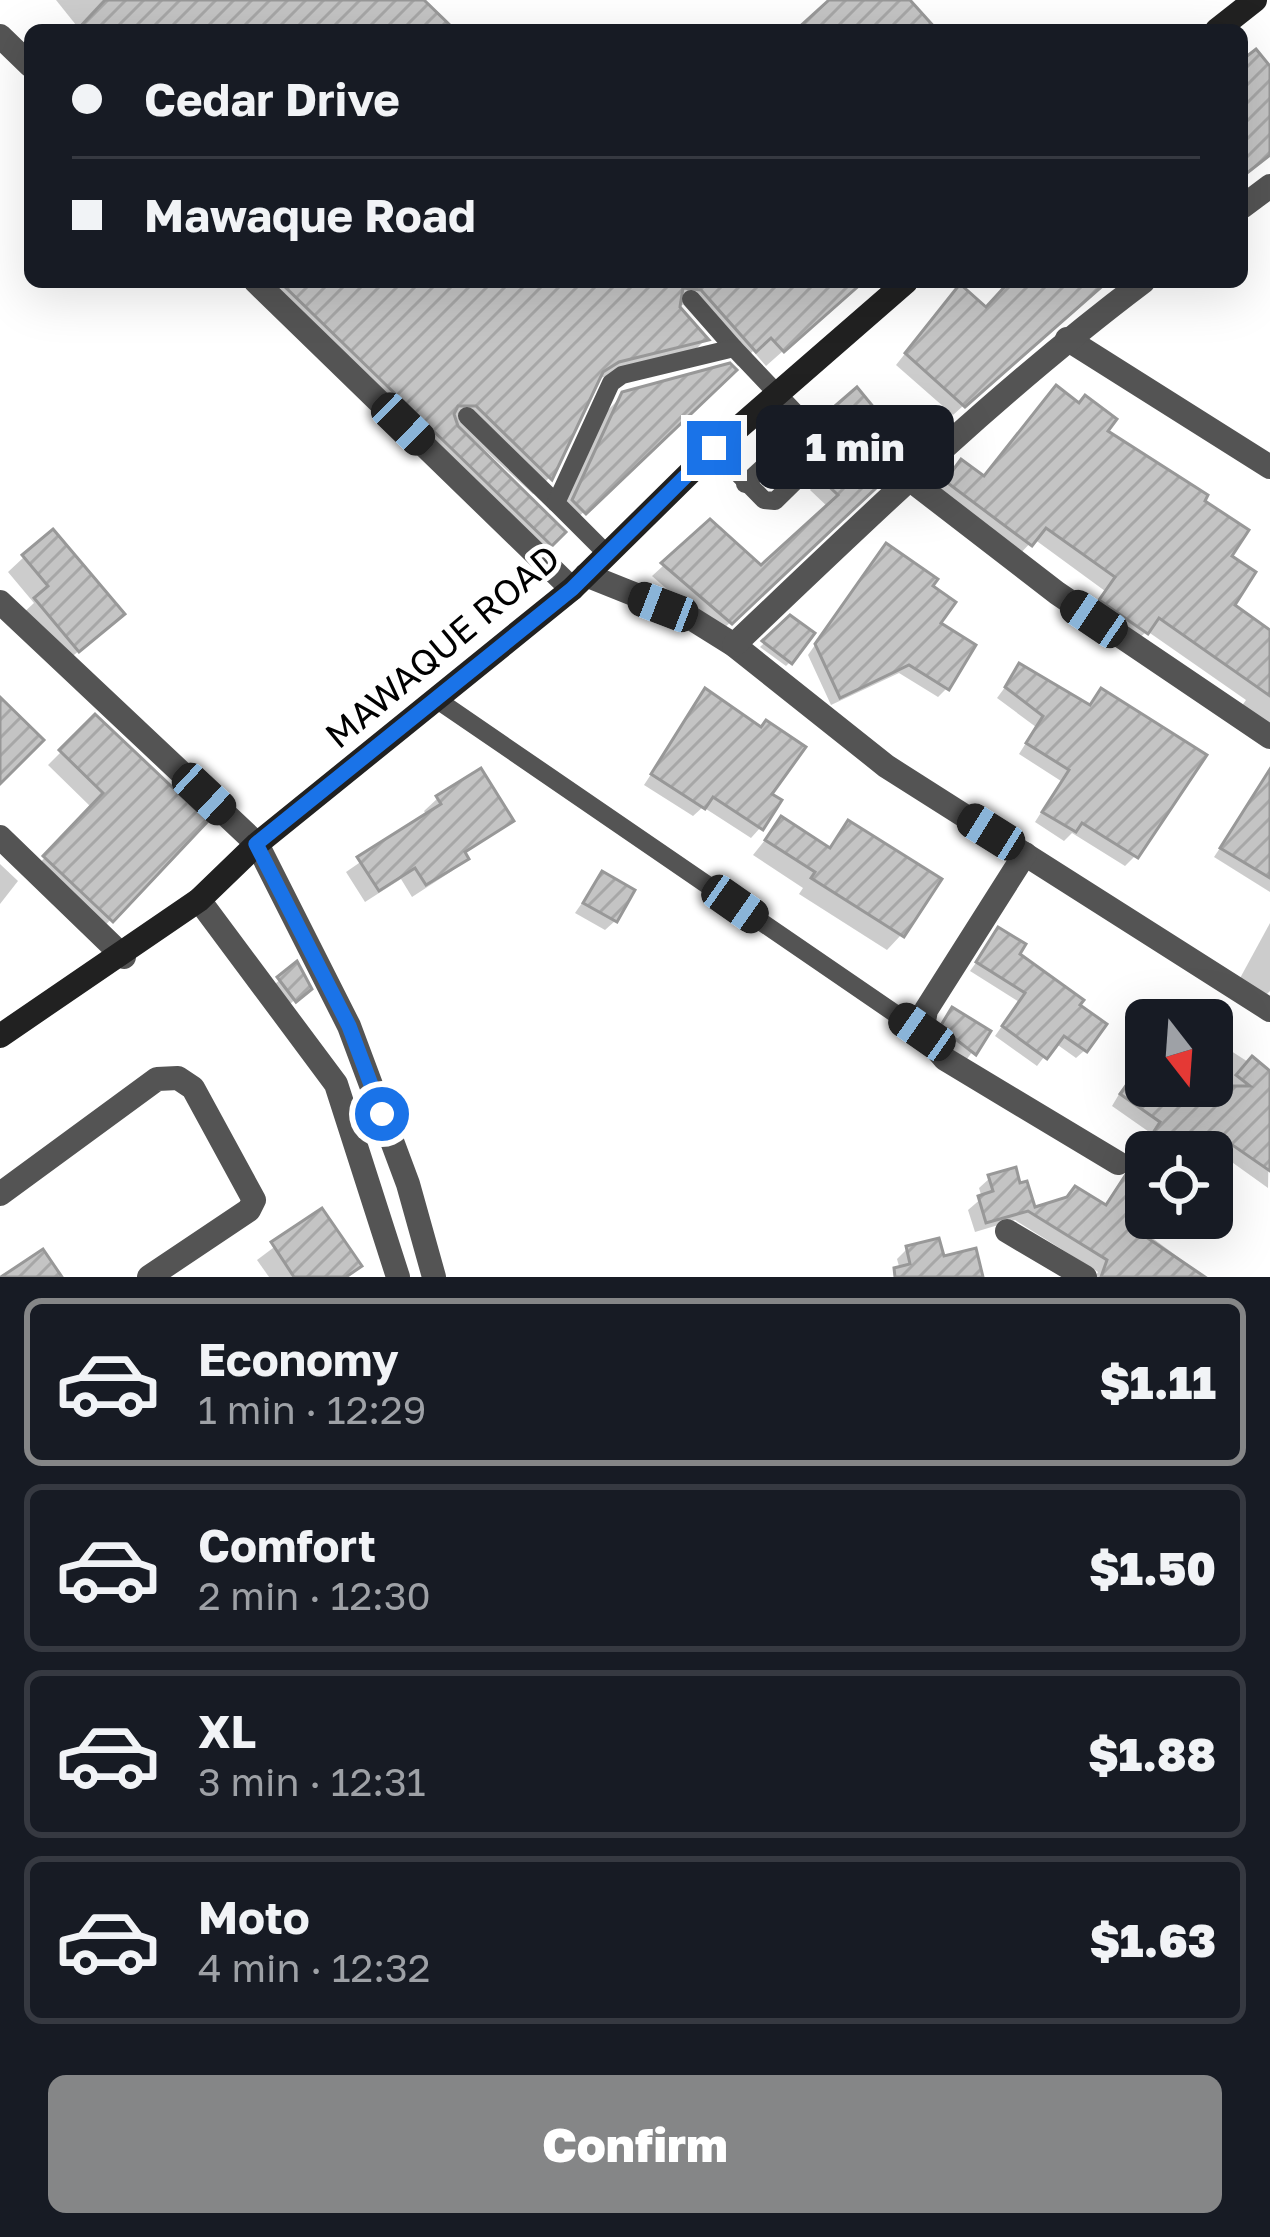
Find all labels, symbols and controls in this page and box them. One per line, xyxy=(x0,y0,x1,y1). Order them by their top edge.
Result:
text: Cedar Drive xyxy=(144,72,400,126)
text: Mawaque Road xyxy=(144,188,476,242)
car xyxy=(365,386,441,462)
callout: 1 min xyxy=(756,406,954,490)
route end xyxy=(687,421,741,475)
text: 1 min xyxy=(805,423,905,470)
street label: MAWAQUE ROAD xyxy=(316,536,568,756)
car xyxy=(623,577,703,637)
car xyxy=(1054,584,1134,654)
car xyxy=(165,756,243,832)
car xyxy=(951,798,1031,866)
car xyxy=(695,869,775,939)
car xyxy=(882,997,962,1067)
north arrow xyxy=(1125,999,1233,1107)
map controls xyxy=(1125,999,1233,1239)
route start xyxy=(355,1087,409,1141)
button: locate xyxy=(1125,1131,1233,1239)
icon: car xyxy=(54,1328,162,1436)
text: Economy xyxy=(198,1332,399,1386)
text: $1.11 xyxy=(1100,1355,1216,1409)
text: 1 min · 12:29 xyxy=(198,1386,426,1433)
icon: car xyxy=(54,1514,162,1622)
text: Comfort xyxy=(198,1518,376,1572)
text: $1.50 xyxy=(1089,1541,1216,1595)
text: 2 min · 12:30 xyxy=(198,1572,431,1619)
icon: car xyxy=(54,1700,162,1808)
text: XL xyxy=(198,1704,256,1758)
text: $1.88 xyxy=(1088,1727,1216,1781)
text: 3 min · 12:31 xyxy=(198,1758,426,1805)
icon: car xyxy=(54,1886,162,1994)
text: Moto xyxy=(198,1890,310,1944)
text: $1.63 xyxy=(1090,1913,1216,1967)
text: 4 min · 12:32 xyxy=(198,1944,430,1991)
button: Confirm xyxy=(48,2075,1222,2213)

